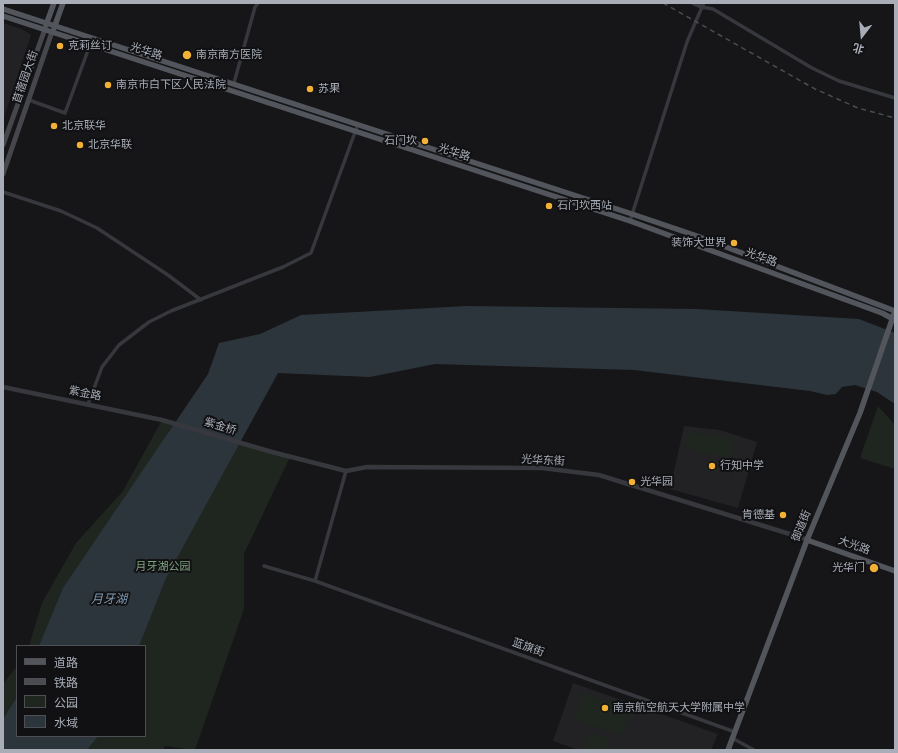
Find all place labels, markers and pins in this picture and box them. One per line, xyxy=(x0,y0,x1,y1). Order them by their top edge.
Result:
place label: 克莉丝订 xyxy=(68,39,112,53)
marker: 克莉丝订 xyxy=(55,41,65,51)
place label: 南京南方医院 xyxy=(196,48,262,62)
marker: 南京南方医院 xyxy=(181,49,193,61)
place label: 南京市白下区人民法院 xyxy=(116,78,226,92)
marker: 南京市白下区人民法院 xyxy=(103,80,113,90)
place label: 苏果 xyxy=(318,82,340,96)
marker: 苏果 xyxy=(305,84,315,94)
place label: 北京联华 xyxy=(62,119,106,133)
marker: 北京联华 xyxy=(49,121,59,131)
place label: 石门坎 xyxy=(384,134,417,148)
marker: 石门坎 xyxy=(420,136,430,146)
place label: 北京华联 xyxy=(88,138,132,152)
marker: 北京华联 xyxy=(75,140,85,150)
place label: 石门坎西站 xyxy=(557,199,612,213)
marker: 石门坎西站 xyxy=(544,201,554,211)
place label: 装饰大世界 xyxy=(671,236,726,250)
marker: 装饰大世界 xyxy=(729,238,739,248)
place label: 行知中学 xyxy=(720,459,764,473)
marker: 行知中学 xyxy=(707,461,717,471)
place label: 光华园 xyxy=(640,475,673,489)
marker: 光华园 xyxy=(627,477,637,487)
place label: 肯德基 xyxy=(742,508,775,522)
marker: 肯德基 xyxy=(778,510,788,520)
place label: 光华门 xyxy=(832,561,865,575)
marker: 光华门 xyxy=(868,562,880,574)
place label: 南京航空航天大学附属中学 xyxy=(613,701,745,715)
marker: 南京航空航天大学附属中学 xyxy=(600,703,610,713)

